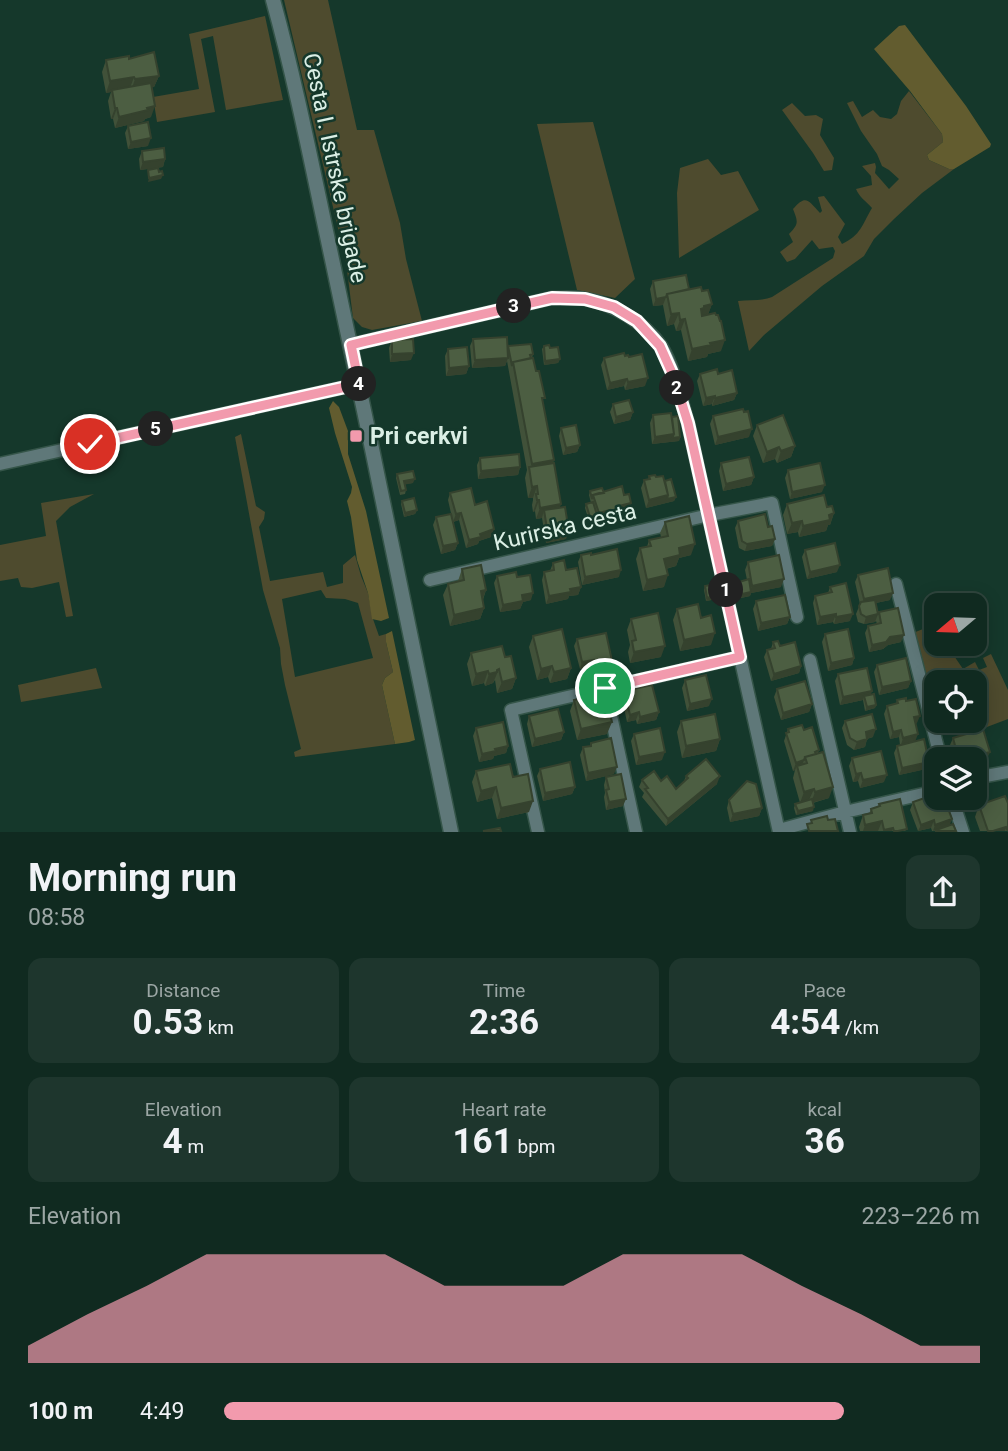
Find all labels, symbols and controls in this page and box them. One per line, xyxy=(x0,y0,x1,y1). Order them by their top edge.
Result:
street label: Cesta I. Istrske brigade xyxy=(297,51,373,285)
pin: 3 xyxy=(496,288,532,324)
text: 3 xyxy=(508,294,519,317)
pin: 4 xyxy=(342,366,376,402)
pin: 2 xyxy=(660,370,694,406)
text: 4 xyxy=(353,372,364,395)
text: 2 xyxy=(671,376,682,399)
pin: 5 xyxy=(138,412,174,446)
pin xyxy=(60,414,120,474)
text: 5 xyxy=(150,417,161,440)
place label: Pri cerkvi xyxy=(370,423,468,450)
icon: check xyxy=(71,425,109,463)
marker: Pri cerkvi xyxy=(348,428,364,444)
street label: Kurirska cesta xyxy=(491,497,639,557)
pin: 1 xyxy=(708,572,744,608)
text: 1 xyxy=(720,578,731,601)
north arrow xyxy=(924,593,987,656)
map controls xyxy=(924,593,987,810)
pin xyxy=(575,658,635,718)
icon: arrive xyxy=(586,669,624,707)
button: locate xyxy=(924,670,987,733)
button: layers xyxy=(924,747,987,810)
button: share xyxy=(906,855,980,929)
text: Morning run xyxy=(28,856,237,900)
text: 08:58 xyxy=(28,904,85,931)
text: Distance xyxy=(146,979,220,1002)
text: Time xyxy=(483,979,525,1002)
text: Pace xyxy=(804,979,846,1002)
text: 0.53 xyxy=(133,1002,203,1043)
text: 2:36 xyxy=(469,1002,539,1043)
text: 4:54 xyxy=(770,1002,840,1043)
text: km xyxy=(203,1016,234,1039)
text: /km xyxy=(840,1016,879,1039)
text: Elevation xyxy=(145,1098,222,1121)
text: Heart rate xyxy=(462,1098,546,1121)
text: kcal xyxy=(807,1098,842,1121)
text: 4 xyxy=(163,1121,183,1162)
text: 161 xyxy=(453,1121,513,1162)
text: 36 xyxy=(805,1121,845,1162)
text: m xyxy=(183,1135,204,1158)
text: bpm xyxy=(513,1135,555,1158)
text: Elevation xyxy=(28,1203,121,1230)
text: 223–226 m xyxy=(861,1203,980,1230)
text: 100 m xyxy=(28,1398,93,1425)
text: 4:49 xyxy=(140,1398,184,1425)

